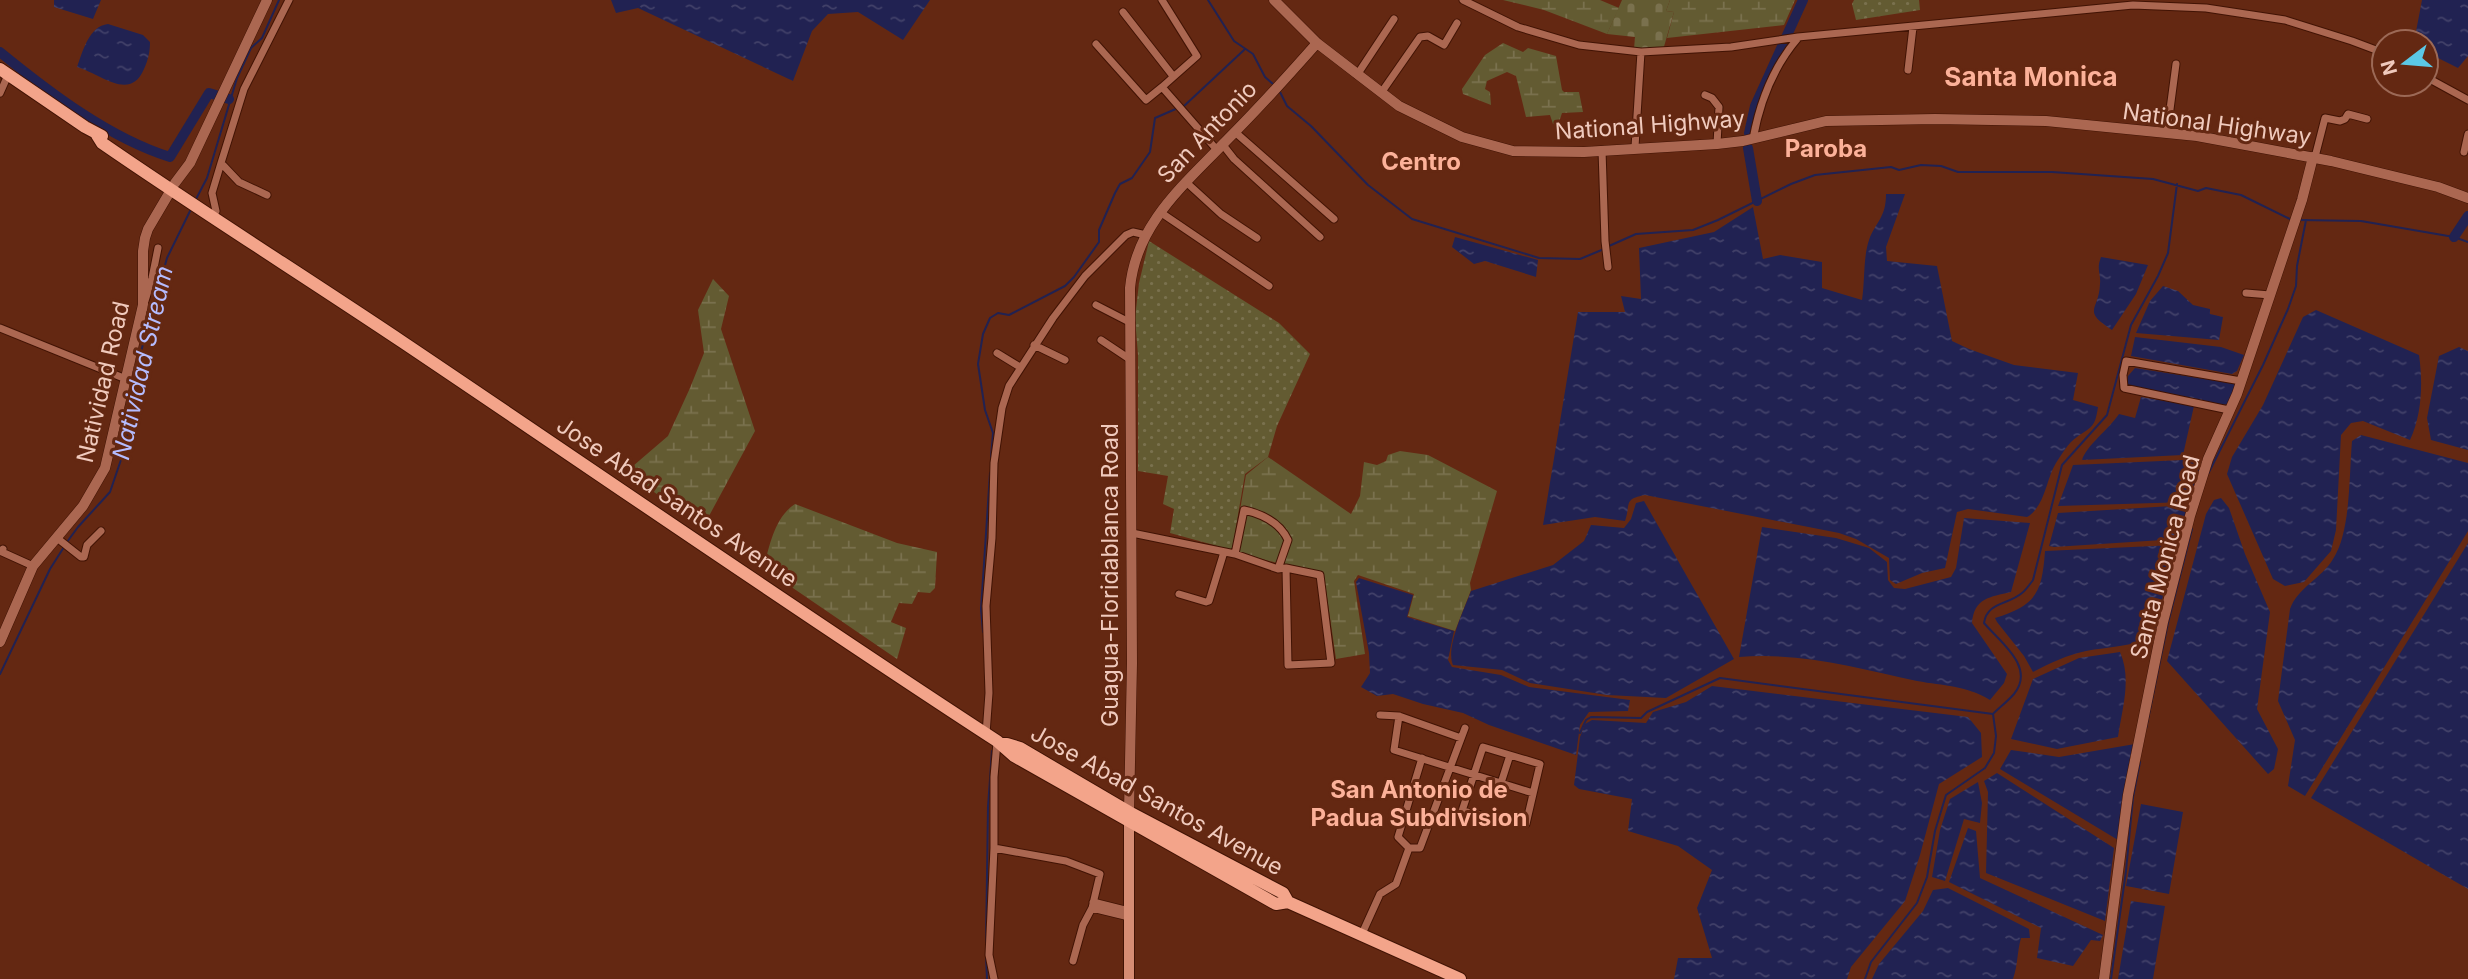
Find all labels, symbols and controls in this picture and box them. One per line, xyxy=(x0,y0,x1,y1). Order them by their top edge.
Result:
north arrow xyxy=(2370,28,2440,98)
text: N xyxy=(2376,57,2402,78)
district label: Santa Monica xyxy=(1944,61,2118,92)
street label: San Antonio xyxy=(1151,75,1263,189)
street label: National Highway xyxy=(2121,97,2313,151)
street label: National Highway xyxy=(1554,104,1746,146)
district label: Paroba xyxy=(1785,134,1867,163)
district label: Centro xyxy=(1381,147,1461,176)
water label: Natividad Stream xyxy=(106,263,179,463)
street label: Natividad Road xyxy=(71,299,135,465)
street label: Jose Abad Santos Avenue xyxy=(551,411,803,593)
street label: Guagua-Floridablanca Road xyxy=(1096,423,1124,727)
street label: Santa Monica Road xyxy=(2124,452,2206,662)
street label: Jose Abad Santos Avenue xyxy=(1026,719,1288,881)
district label: San Antonio de Padua Subdivision xyxy=(1311,775,1527,832)

